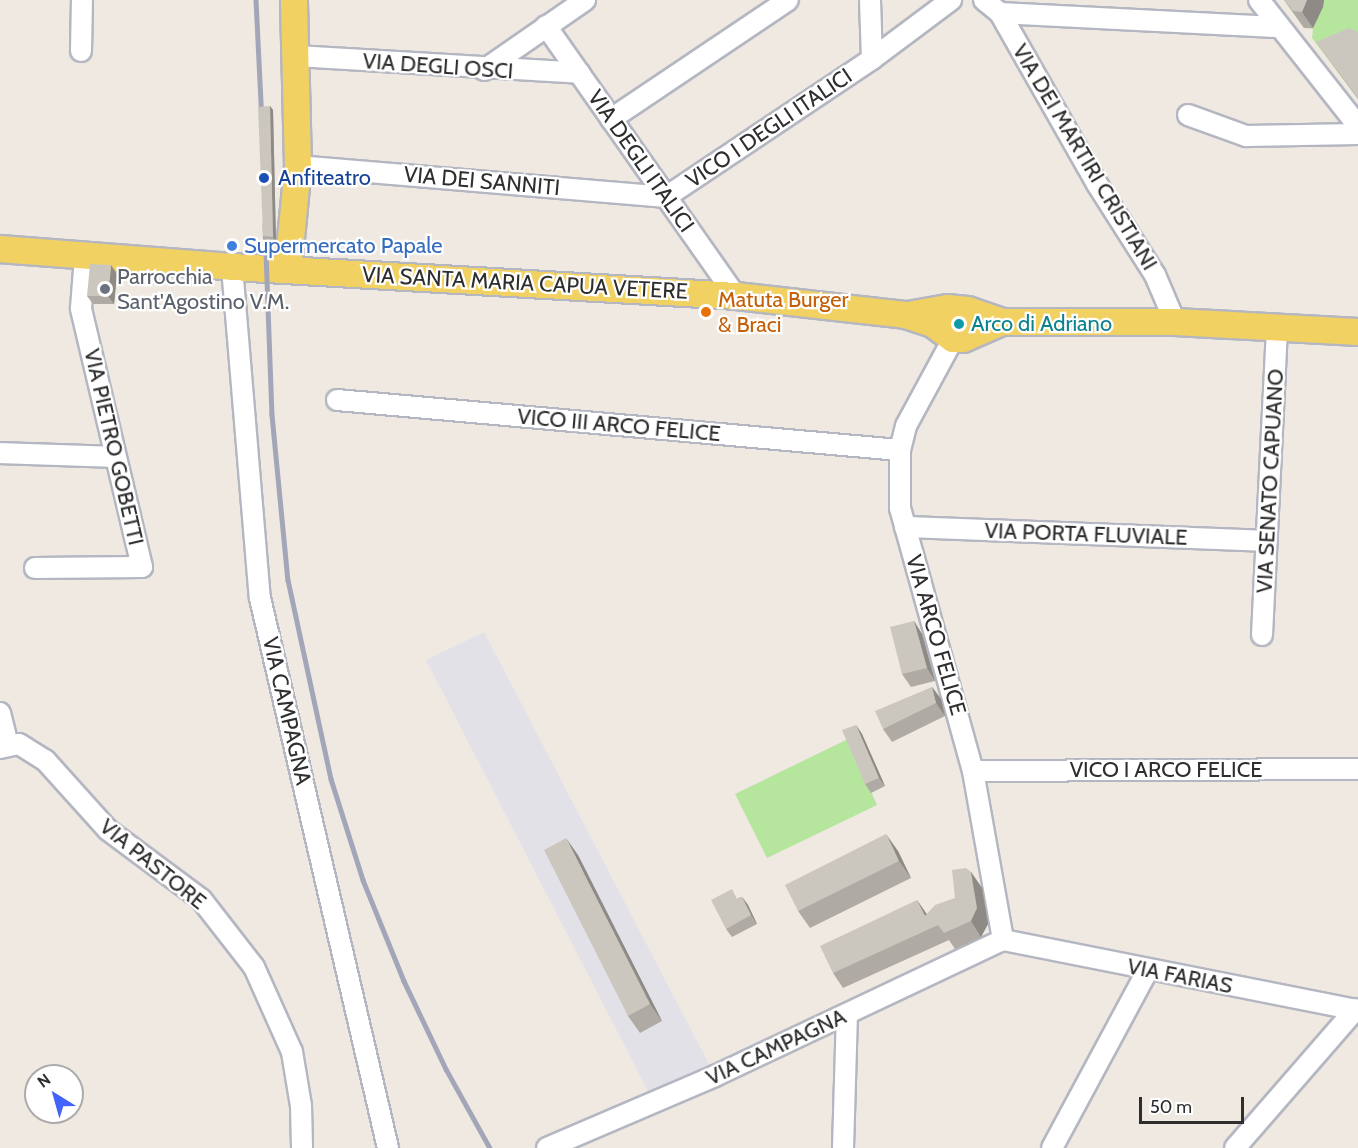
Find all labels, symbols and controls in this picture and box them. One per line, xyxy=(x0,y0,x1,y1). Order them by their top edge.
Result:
street label: VIA DEI MARTIRI CRISTIANI xyxy=(1007,39,1163,275)
street label: VIA DEGLI OSCI xyxy=(362,48,514,84)
street label: VICO I DEGLI ITALICI xyxy=(681,63,857,193)
street label: VIA DEGLI ITALICI xyxy=(582,85,700,237)
street label: VIA DEI SANNITI xyxy=(403,161,561,201)
place label: Anfiteatro xyxy=(278,165,371,191)
marker: Anfiteatro xyxy=(255,169,273,187)
place label: Supermercato Papale xyxy=(244,233,443,259)
marker: Supermercato Papale xyxy=(225,239,239,253)
street label: VIA SANTA MARIA CAPUA VETERE xyxy=(362,261,688,305)
place label: Parrocchia Sant'Agostino V.M. xyxy=(117,263,289,314)
marker: Parrocchia Sant'Agostino V.M. xyxy=(98,282,112,296)
place label: Matuta Burger & Braci xyxy=(718,286,848,338)
marker: Matuta Burger & Braci xyxy=(699,305,713,319)
place label: Arco di Adriano xyxy=(971,311,1112,337)
marker: Arco di Adriano xyxy=(952,317,966,331)
street label: VIA PIETRO GOBETTI xyxy=(79,346,149,548)
street label: VIA SENATO CAPUANO xyxy=(1251,368,1289,594)
street label: VICO III ARCO FELICE xyxy=(516,403,722,447)
street label: VIA PORTA FLUVIALE xyxy=(984,517,1188,551)
street label: VIA ARCO FELICE xyxy=(900,552,972,718)
street label: VIA CAMPAGNA xyxy=(257,634,317,788)
street label: VICO I ARCO FELICE xyxy=(1070,757,1262,783)
street label: VIA PASTORE xyxy=(94,813,212,915)
street label: VIA FARIAS xyxy=(1125,953,1235,999)
street label: VIA CAMPAGNA xyxy=(702,1003,850,1091)
north arrow xyxy=(24,1064,84,1124)
text: N xyxy=(34,1070,54,1092)
scale bar xyxy=(1142,1085,1247,1123)
text: 50 m xyxy=(1150,1096,1192,1118)

